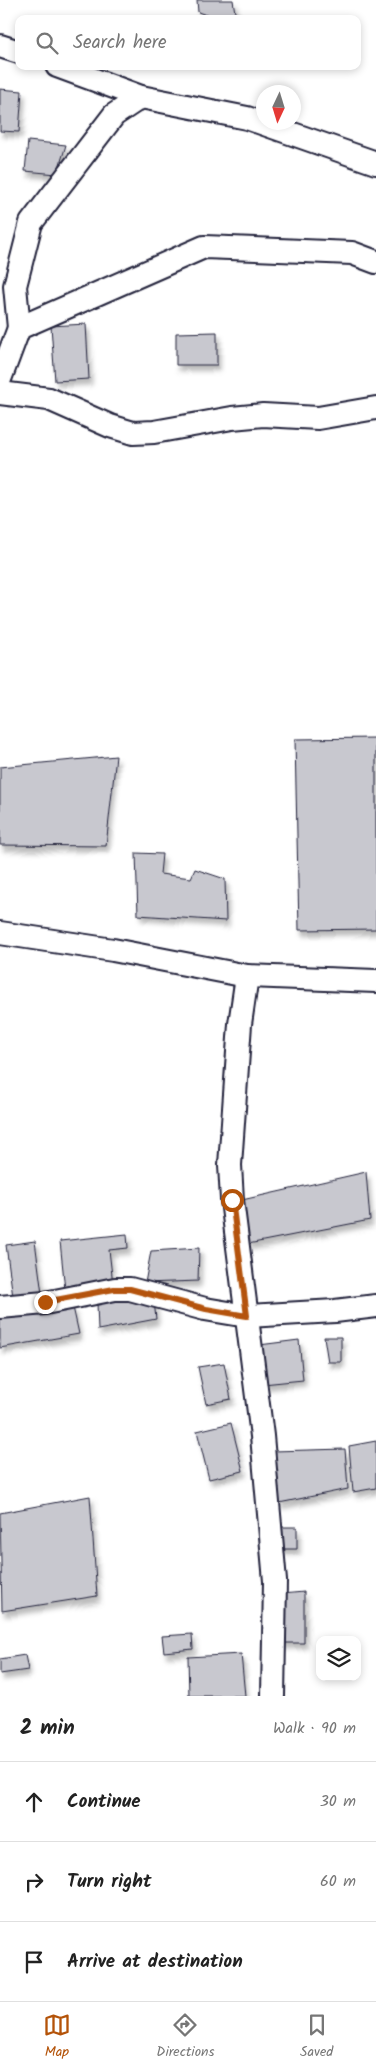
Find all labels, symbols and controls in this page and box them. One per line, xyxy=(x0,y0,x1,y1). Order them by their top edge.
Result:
search box xyxy=(15,15,361,70)
text: Search here xyxy=(73,28,167,58)
icon: search xyxy=(33,29,61,57)
north arrow xyxy=(256,85,301,130)
route start xyxy=(221,1189,244,1212)
route end xyxy=(34,1291,57,1314)
map controls xyxy=(316,1636,361,1681)
button: layers xyxy=(316,1636,361,1681)
text: 2 min xyxy=(20,1712,75,1745)
text: Walk · 90 m xyxy=(273,1716,356,1741)
text: Continue xyxy=(67,1787,140,1817)
icon: ahead xyxy=(20,1788,48,1816)
text: 30 m xyxy=(320,1789,356,1814)
text: Turn right xyxy=(67,1867,152,1897)
icon: right xyxy=(20,1868,48,1896)
text: 60 m xyxy=(320,1869,356,1894)
text: Arrive at destination xyxy=(67,1947,243,1977)
icon: arrive xyxy=(20,1948,48,1976)
tab: Map xyxy=(43,2011,71,2063)
tab: Directions xyxy=(156,2011,214,2063)
tab: Saved xyxy=(300,2011,333,2063)

